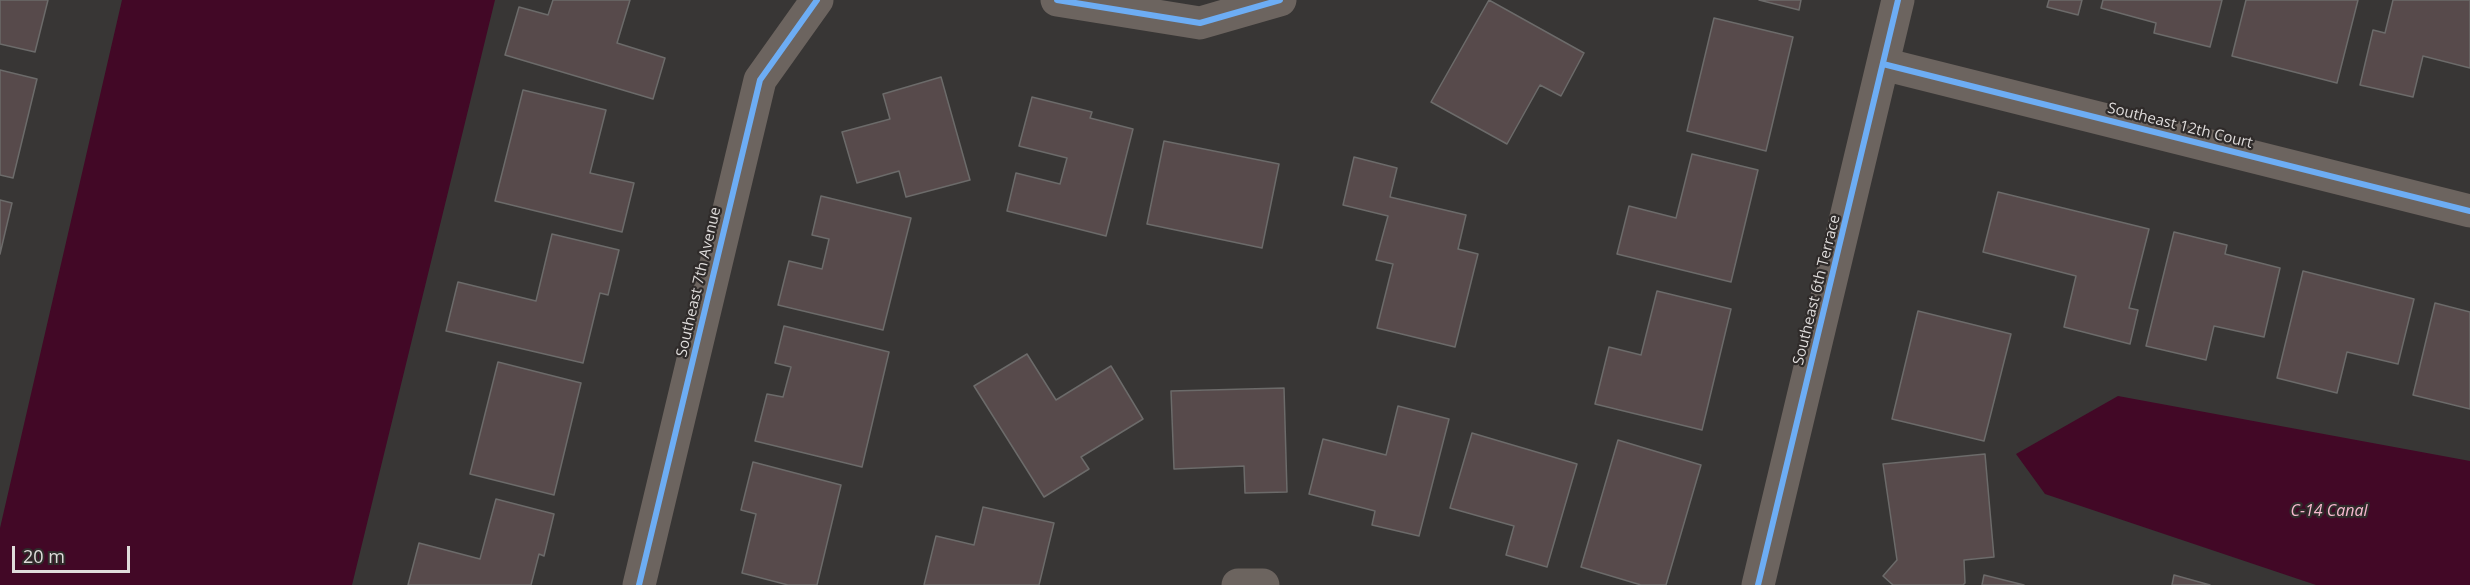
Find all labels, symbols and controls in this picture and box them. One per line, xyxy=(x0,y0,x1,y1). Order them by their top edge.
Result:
street label: Southeast 12th Court xyxy=(2106,99,2254,153)
street label: Southeast 7th Avenue xyxy=(673,205,725,359)
street label: Southeast 6th Terrace xyxy=(1790,213,1844,367)
water label: C-14 Canal xyxy=(2291,501,2367,521)
scale bar xyxy=(15,534,134,572)
text: 20 m xyxy=(23,544,65,568)

